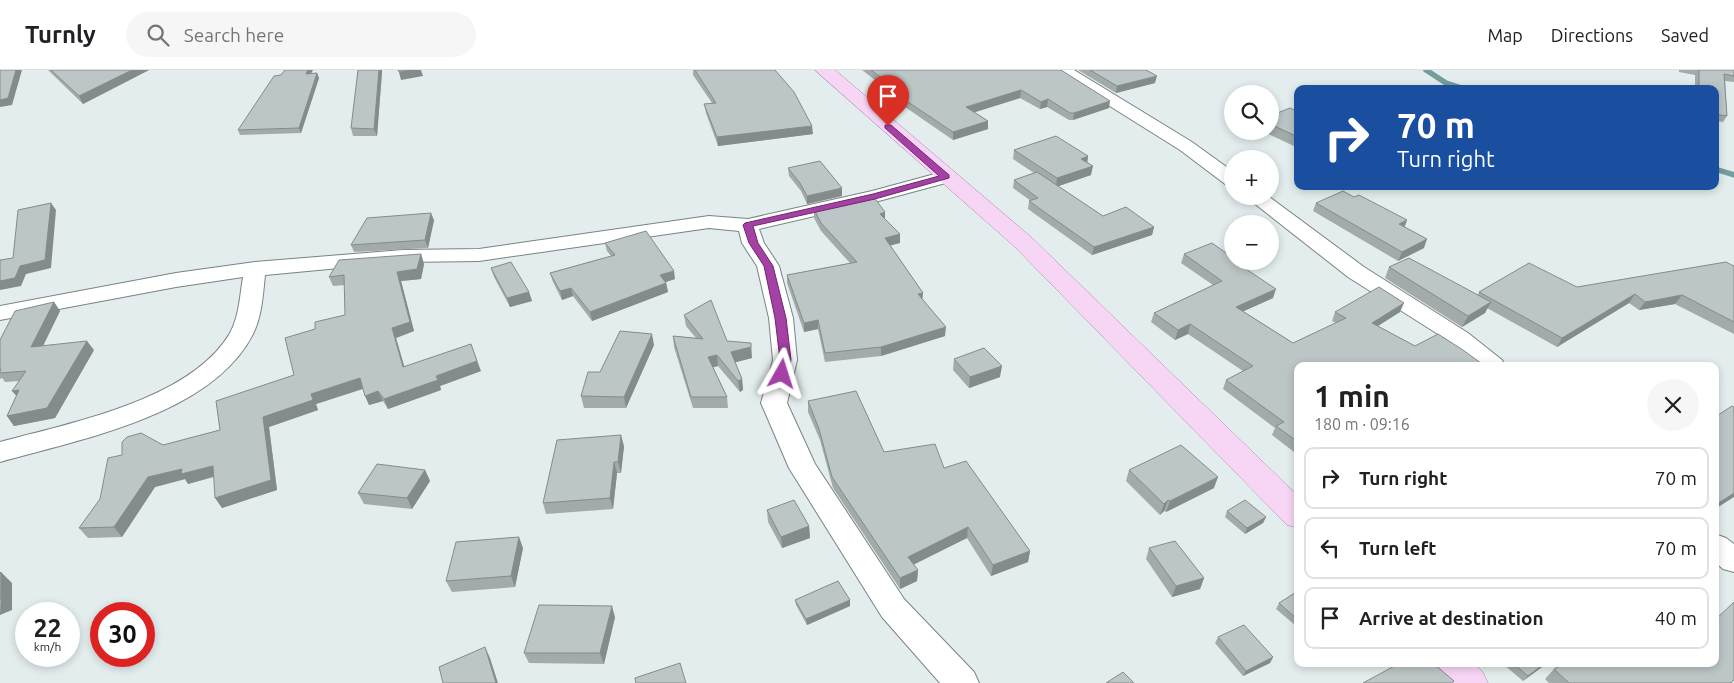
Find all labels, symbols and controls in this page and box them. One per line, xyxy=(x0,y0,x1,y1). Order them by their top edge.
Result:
search box xyxy=(126,12,476,57)
text: Turnly xyxy=(25,21,96,48)
icon: search xyxy=(144,21,172,49)
text: Search here xyxy=(184,24,284,46)
text: Map xyxy=(1487,25,1523,45)
text: Directions xyxy=(1551,25,1633,45)
text: Saved xyxy=(1661,25,1709,45)
pin xyxy=(867,75,909,126)
icon: arrive xyxy=(874,82,902,110)
map controls xyxy=(1224,85,1279,270)
button: search xyxy=(1224,85,1279,140)
icon: right xyxy=(1314,105,1379,170)
text: 70 m xyxy=(1397,105,1475,145)
text: Turn right xyxy=(1397,146,1495,171)
button: + xyxy=(1224,150,1279,205)
button: − xyxy=(1224,215,1279,270)
position arrow xyxy=(755,347,807,399)
text: 1 min xyxy=(1314,379,1390,413)
button: close xyxy=(1647,379,1699,431)
text: 180 m · 09:16 xyxy=(1314,415,1410,433)
icon: right xyxy=(1316,464,1344,492)
text: Turn right xyxy=(1359,467,1447,489)
text: 70 m xyxy=(1655,467,1697,489)
icon: left xyxy=(1316,534,1344,562)
text: Turn left xyxy=(1359,537,1437,559)
text: 70 m xyxy=(1655,537,1697,559)
speed limit sign: 30 xyxy=(90,602,155,667)
icon: arrive xyxy=(1316,604,1344,632)
text: Arrive at destination xyxy=(1359,607,1544,629)
text: 40 m xyxy=(1655,607,1697,629)
text: 22 xyxy=(33,614,62,642)
text: km/h xyxy=(34,640,61,653)

